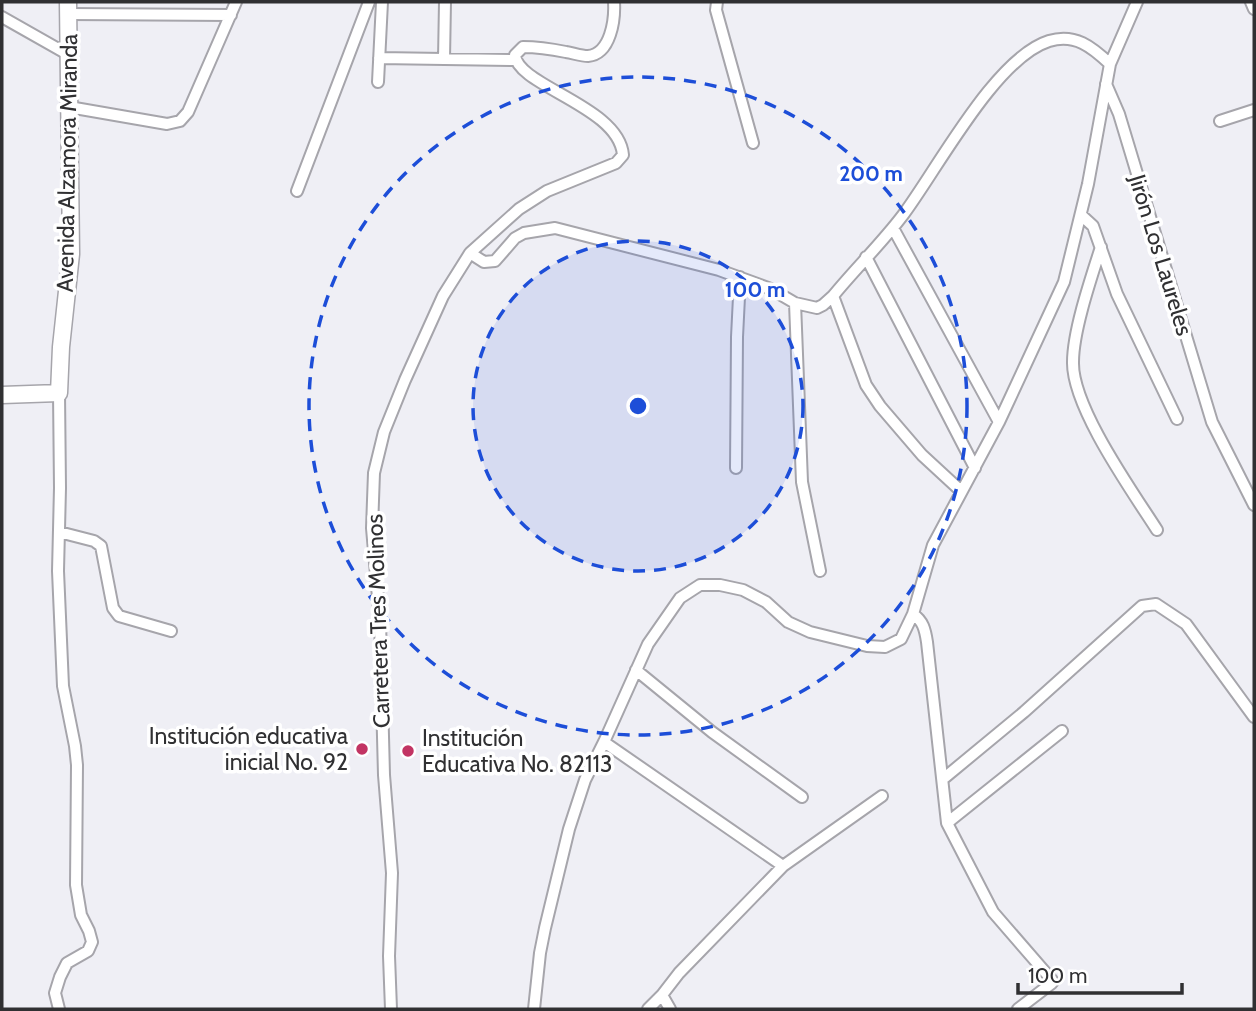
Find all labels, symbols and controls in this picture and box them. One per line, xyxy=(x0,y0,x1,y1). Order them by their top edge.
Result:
street label: Avenida Alzamora Miranda xyxy=(51,34,83,292)
text: 200 m xyxy=(839,161,903,186)
street label: Jirón Los Laureles xyxy=(1123,170,1199,339)
text: 100 m xyxy=(725,277,785,302)
centre of rings xyxy=(626,394,650,418)
street label: Carretera Tres Molinos xyxy=(360,514,396,728)
place label: Institución educativa inicial No. 92 xyxy=(149,722,348,776)
place label: Institución Educativa No. 82113 xyxy=(422,724,612,778)
marker: Institución educativa inicial No. 92 xyxy=(354,741,370,757)
marker: Institución Educativa No. 82113 xyxy=(400,743,416,759)
scale bar xyxy=(1018,951,1182,995)
text: 100 m xyxy=(1028,963,1087,988)

